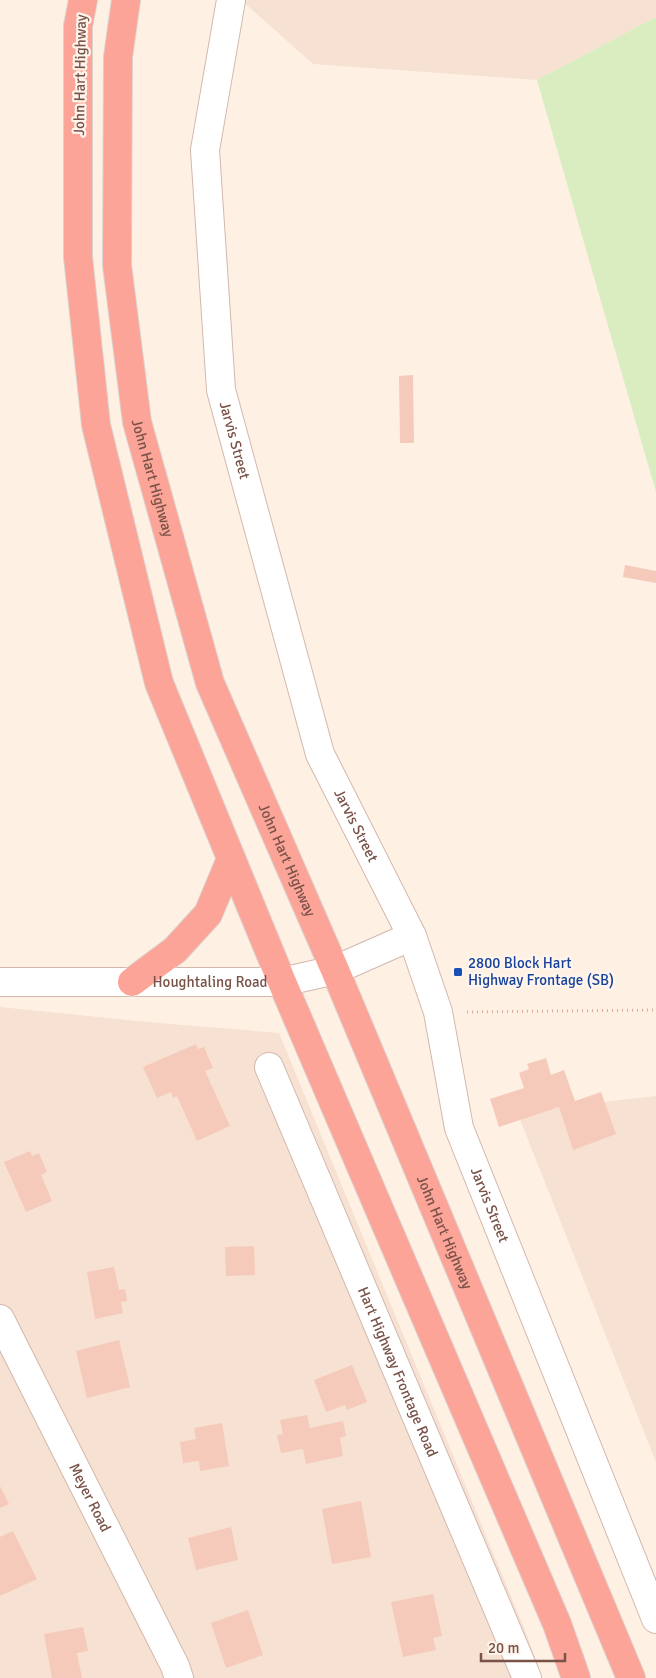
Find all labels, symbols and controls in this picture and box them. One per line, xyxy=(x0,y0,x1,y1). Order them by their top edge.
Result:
street label: John Hart Highway xyxy=(70,14,90,136)
street label: Jarvis Street xyxy=(216,400,254,481)
street label: John Hart Highway xyxy=(128,417,178,539)
street label: Jarvis Street xyxy=(330,786,382,865)
street label: John Hart Highway xyxy=(255,801,320,919)
place label: 2800 Block Hart Highway Frontage (SB) xyxy=(468,954,614,989)
marker: 2800 Block Hart Highway Frontage (SB) xyxy=(452,966,464,978)
street label: Houghtaling Road xyxy=(152,973,268,991)
street label: Jarvis Street xyxy=(467,1165,513,1245)
street label: John Hart Highway xyxy=(413,1173,476,1292)
street label: Hart Highway Frontage Road xyxy=(354,1284,442,1460)
street label: Meyer Road xyxy=(65,1460,115,1535)
scale bar xyxy=(481,1630,565,1662)
text: 20 m xyxy=(488,1639,519,1657)

